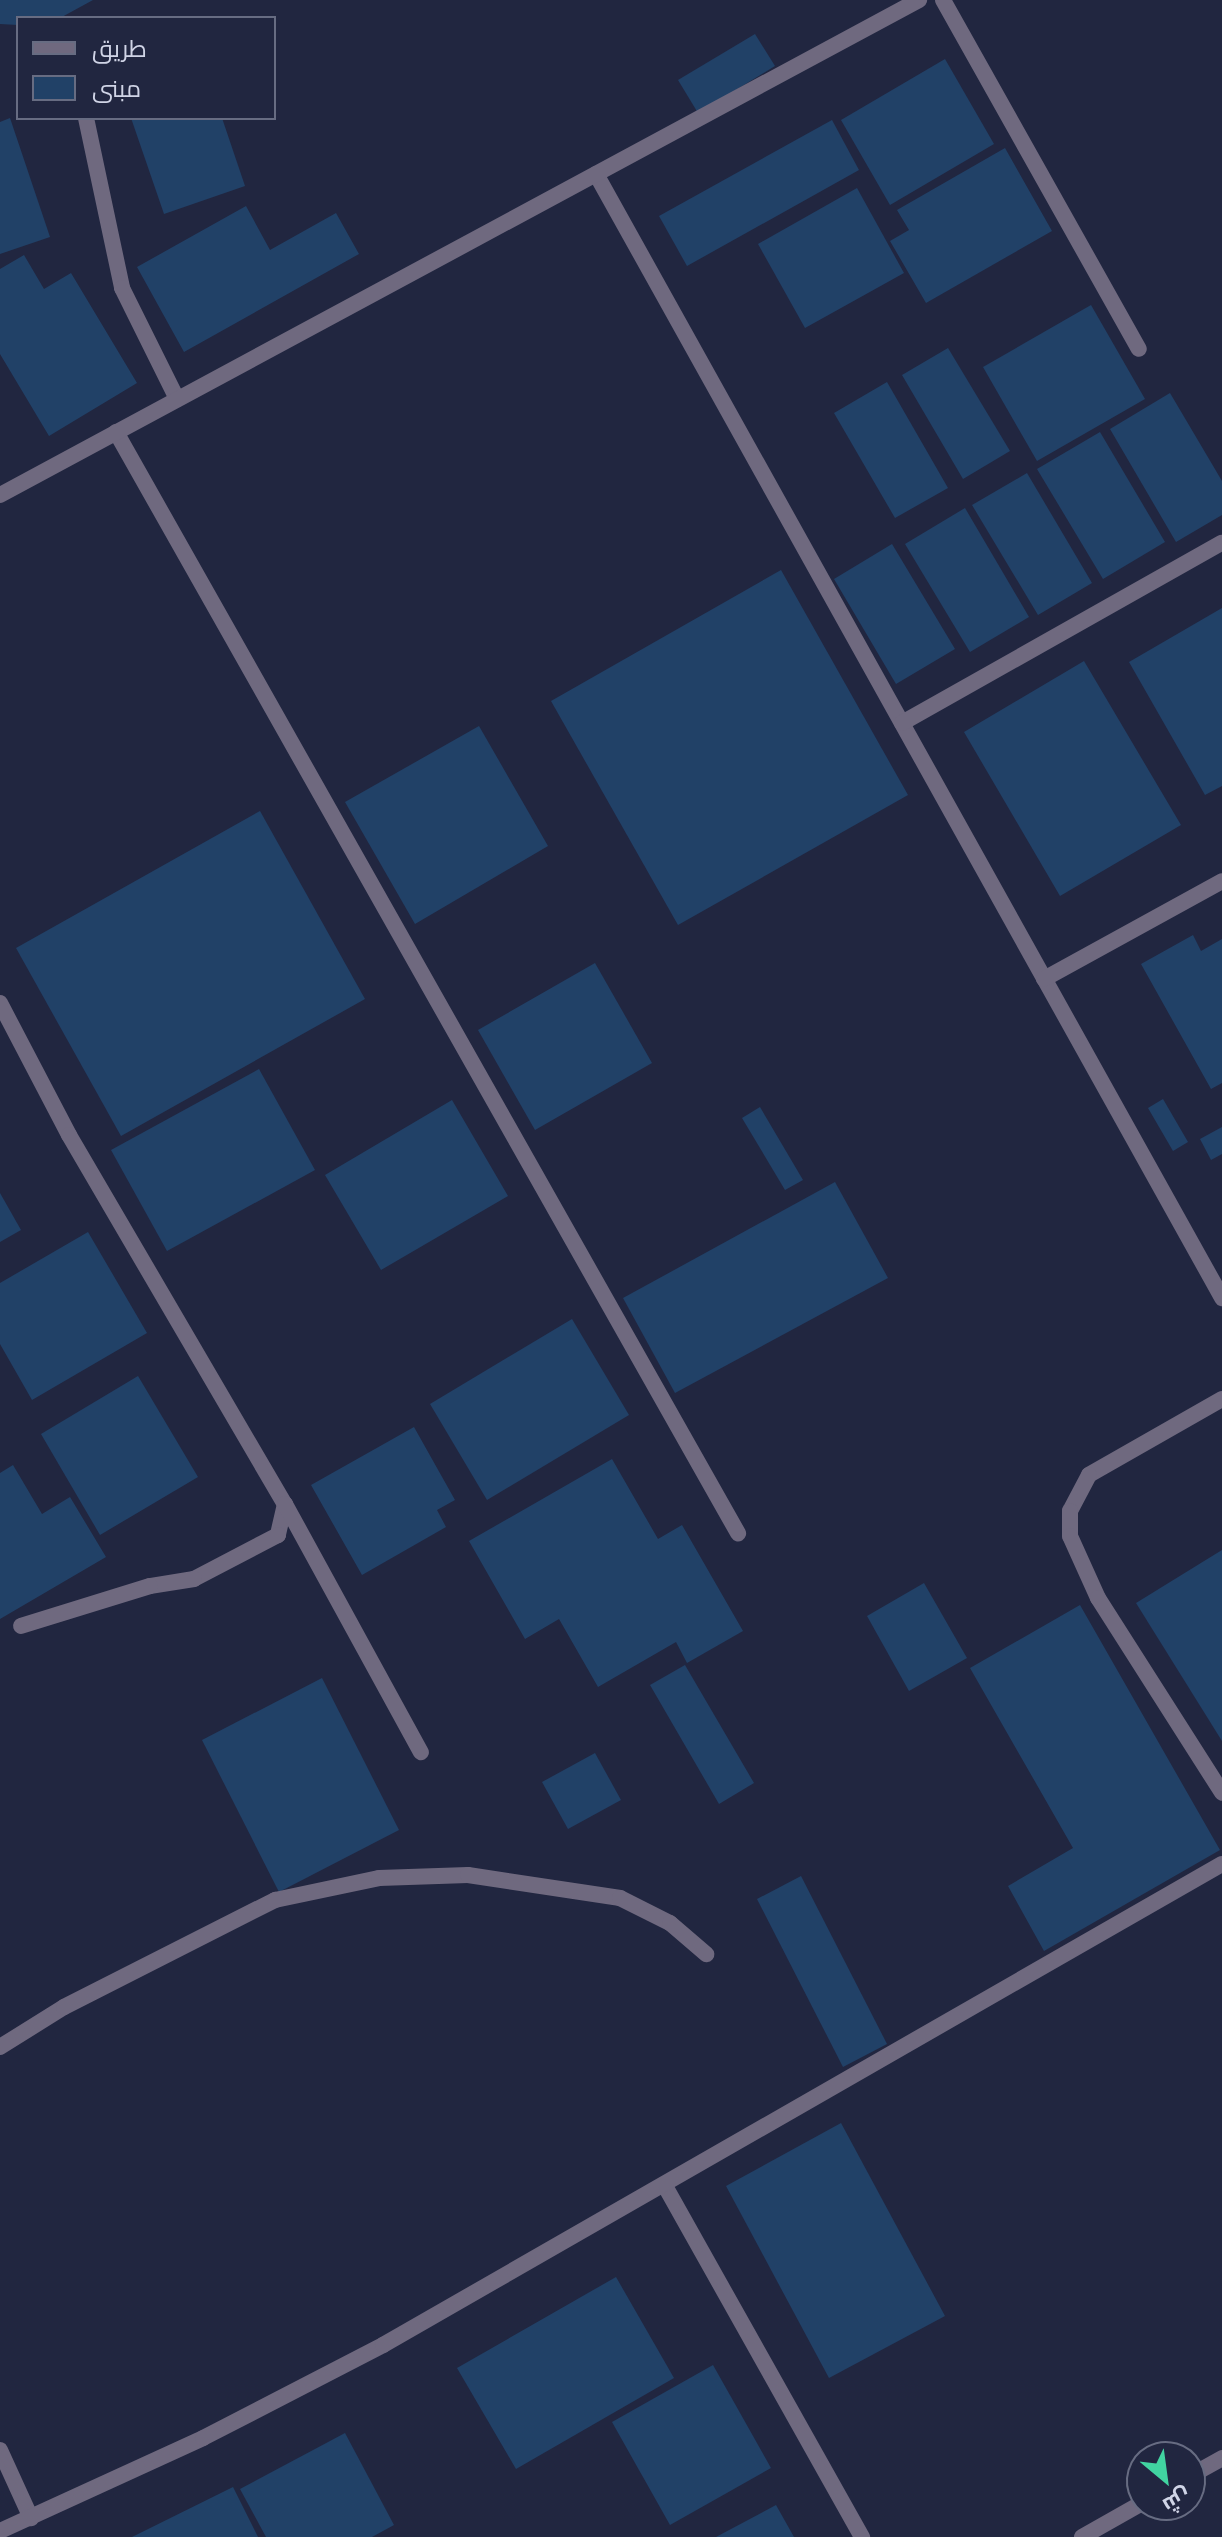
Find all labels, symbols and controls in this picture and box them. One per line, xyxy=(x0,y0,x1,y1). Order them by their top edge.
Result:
legend xyxy=(16,16,276,120)
text: طريق xyxy=(92,35,147,64)
text: مبنى xyxy=(92,75,141,104)
north arrow xyxy=(1126,2441,1206,2521)
text: ش xyxy=(1158,2482,1195,2518)

